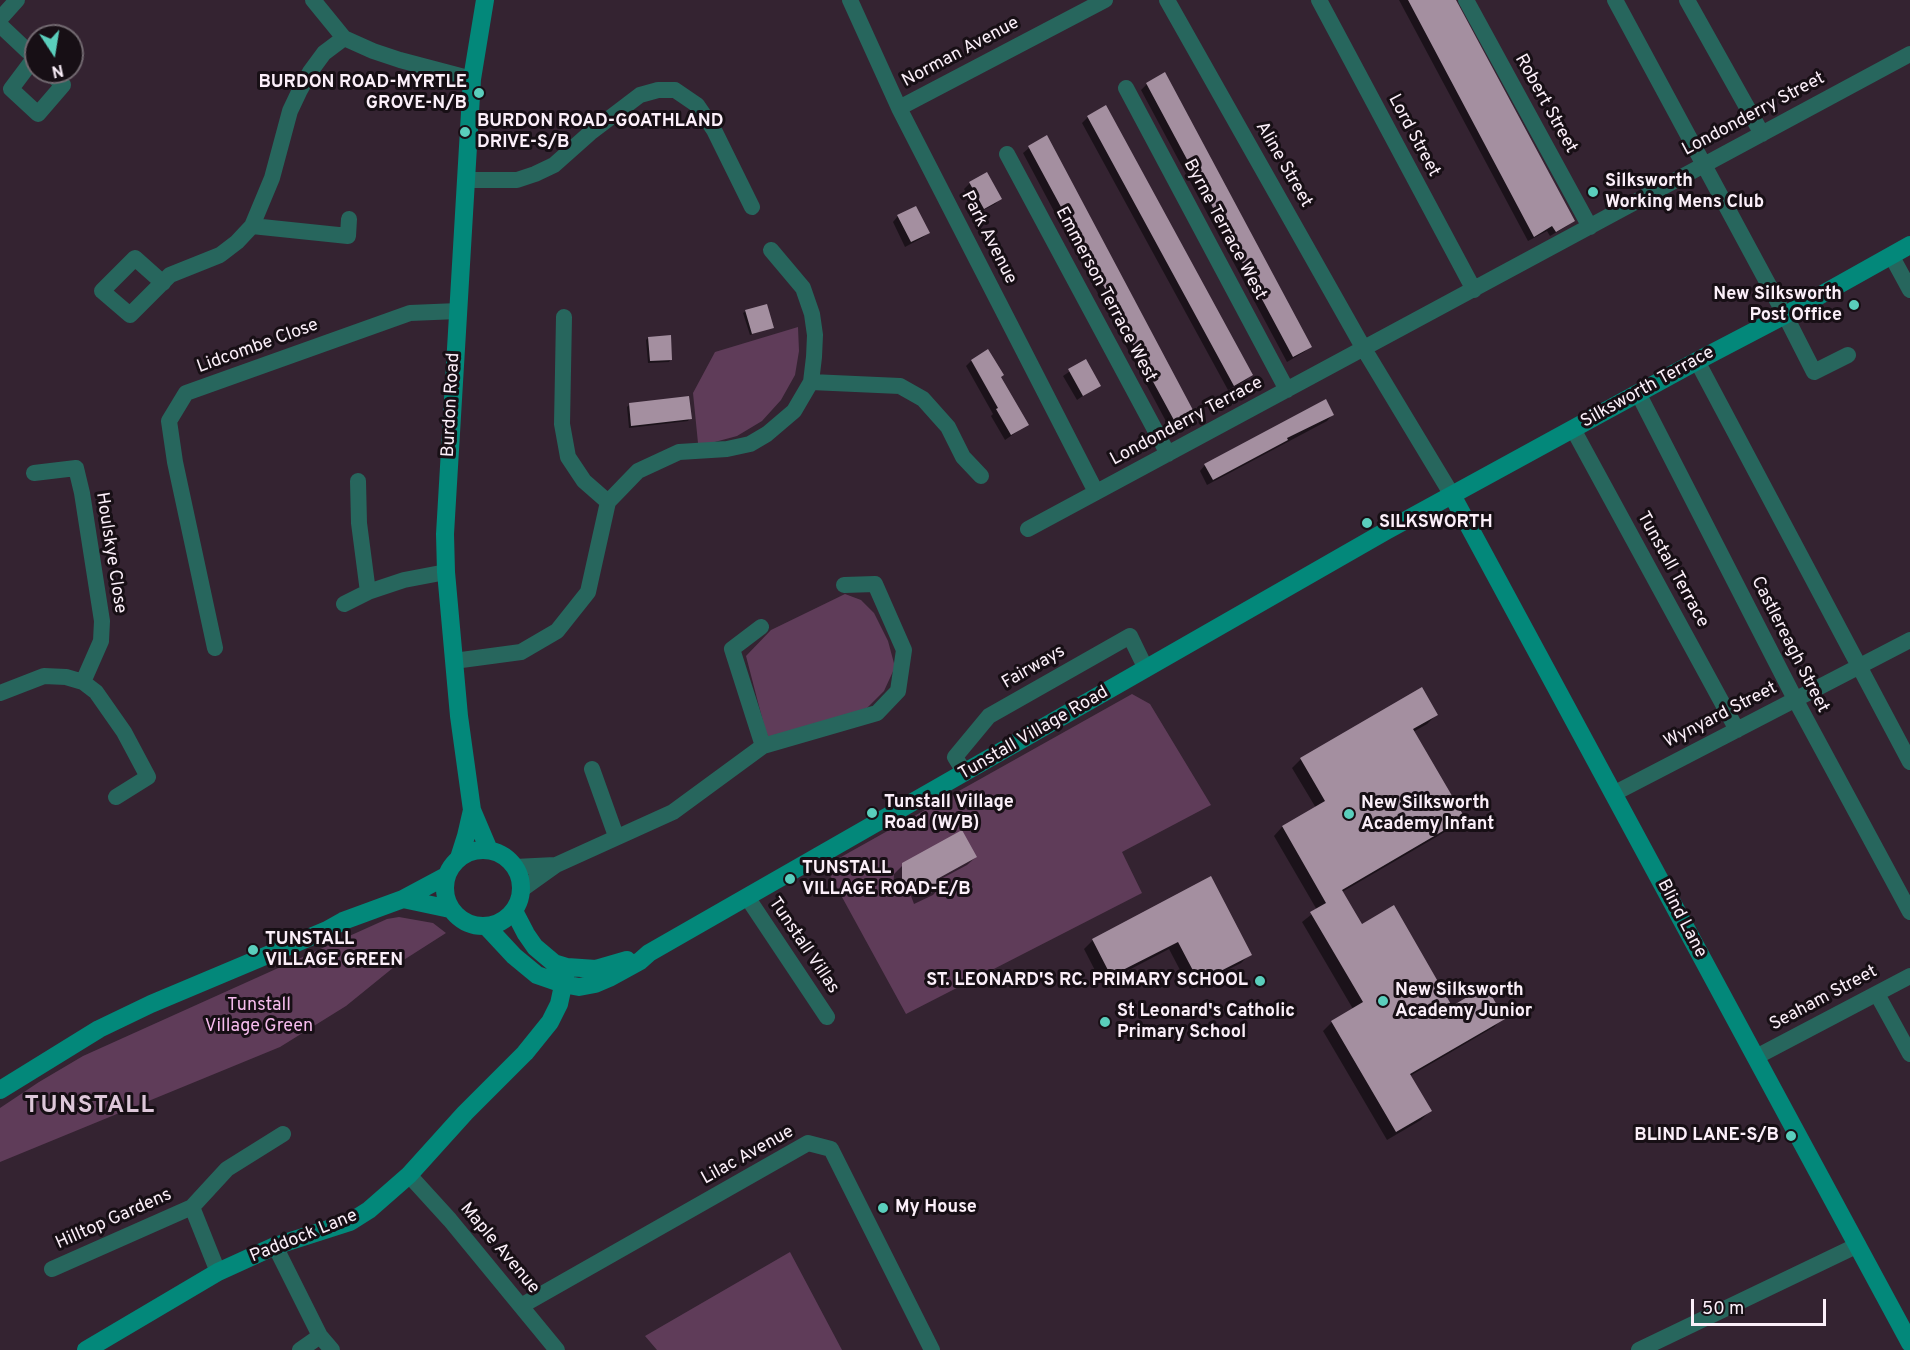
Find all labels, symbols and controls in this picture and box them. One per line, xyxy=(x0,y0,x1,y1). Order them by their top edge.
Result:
street label: Norman Avenue xyxy=(899,13,1023,93)
north arrow xyxy=(24,24,84,84)
street label: Robert Street xyxy=(1509,51,1581,157)
text: N xyxy=(50,59,65,81)
street label: Londonderry Street xyxy=(1679,68,1829,162)
place label: BURDON ROAD-MYRTLE GROVE-N/B xyxy=(258,72,467,115)
marker: BURDON ROAD-MYRTLE GROVE-N/B xyxy=(472,86,486,100)
street label: Lord Street xyxy=(1382,91,1444,181)
place label: BURDON ROAD-GOATHLAND DRIVE-S/B xyxy=(477,111,723,154)
street label: Aline Street xyxy=(1250,118,1316,212)
marker: BURDON ROAD-GOATHLAND DRIVE-S/B xyxy=(458,125,472,139)
street label: Byrne Terrace West xyxy=(1178,156,1270,304)
place label: Silksworth Working Mens Club xyxy=(1605,171,1764,213)
marker: Silksworth Working Mens Club xyxy=(1586,185,1600,199)
street label: Park Avenue xyxy=(955,188,1021,288)
street label: Emmerson Terrace West xyxy=(1050,204,1160,386)
place label: New Silksworth Post Office xyxy=(1713,284,1842,326)
marker: New Silksworth Post Office xyxy=(1847,298,1861,312)
street label: Lidcombe Close xyxy=(194,315,322,379)
street label: Silksworth Terrace xyxy=(1578,342,1718,434)
street label: Burdon Road xyxy=(438,352,466,458)
street label: Londonderry Terrace xyxy=(1107,373,1267,471)
street label: Houlskye Close xyxy=(90,491,130,615)
street label: Tunstall Terrace xyxy=(1631,508,1713,632)
place label: SILKSWORTH xyxy=(1379,512,1493,534)
marker: SILKSWORTH xyxy=(1360,516,1374,530)
street label: Castlereagh Street xyxy=(1745,573,1833,717)
street label: Fairways xyxy=(999,641,1069,695)
street label: Wynyard Street xyxy=(1661,678,1781,754)
street label: Tunstall Village Road xyxy=(955,682,1113,786)
place label: Tunstall Village Road (W/B) xyxy=(884,792,1014,834)
place label: New Silksworth Academy Infant xyxy=(1361,793,1494,836)
marker: Tunstall Village Road (W/B) xyxy=(865,806,879,820)
marker: New Silksworth Academy Infant xyxy=(1342,807,1356,821)
place label: TUNSTALL VILLAGE ROAD-E/B xyxy=(802,858,971,900)
marker: TUNSTALL VILLAGE ROAD-E/B xyxy=(783,872,797,886)
street label: Blind Lane xyxy=(1651,876,1711,962)
street label: Tunstall Villas xyxy=(763,894,843,998)
place label: TUNSTALL VILLAGE GREEN xyxy=(265,929,403,972)
marker: TUNSTALL VILLAGE GREEN xyxy=(246,943,260,957)
street label: Seaham Street xyxy=(1767,962,1881,1036)
place label: ST. LEONARD'S RC. PRIMARY SCHOOL xyxy=(926,970,1248,992)
marker: ST. LEONARD'S RC. PRIMARY SCHOOL xyxy=(1253,974,1267,988)
place label: New Silksworth Academy Junior xyxy=(1395,980,1532,1022)
marker: New Silksworth Academy Junior xyxy=(1376,994,1390,1008)
park label: Tunstall Village Green xyxy=(205,995,313,1038)
place label: St Leonard's Catholic Primary School xyxy=(1117,1001,1295,1044)
marker: St Leonard's Catholic Primary School xyxy=(1098,1015,1112,1029)
district label: TUNSTALL xyxy=(24,1093,156,1121)
street label: Lilac Avenue xyxy=(698,1122,798,1190)
place label: BLIND LANE-S/B xyxy=(1634,1125,1779,1147)
marker: BLIND LANE-S/B xyxy=(1784,1129,1798,1143)
street label: Hilltop Gardens xyxy=(53,1185,175,1255)
place label: My House xyxy=(895,1197,977,1219)
street label: Maple Avenue xyxy=(455,1199,543,1299)
marker: My House xyxy=(876,1201,890,1215)
street label: Paddock Lane xyxy=(247,1206,361,1268)
scale bar xyxy=(1694,1287,1829,1325)
text: 50 m xyxy=(1702,1298,1744,1321)

